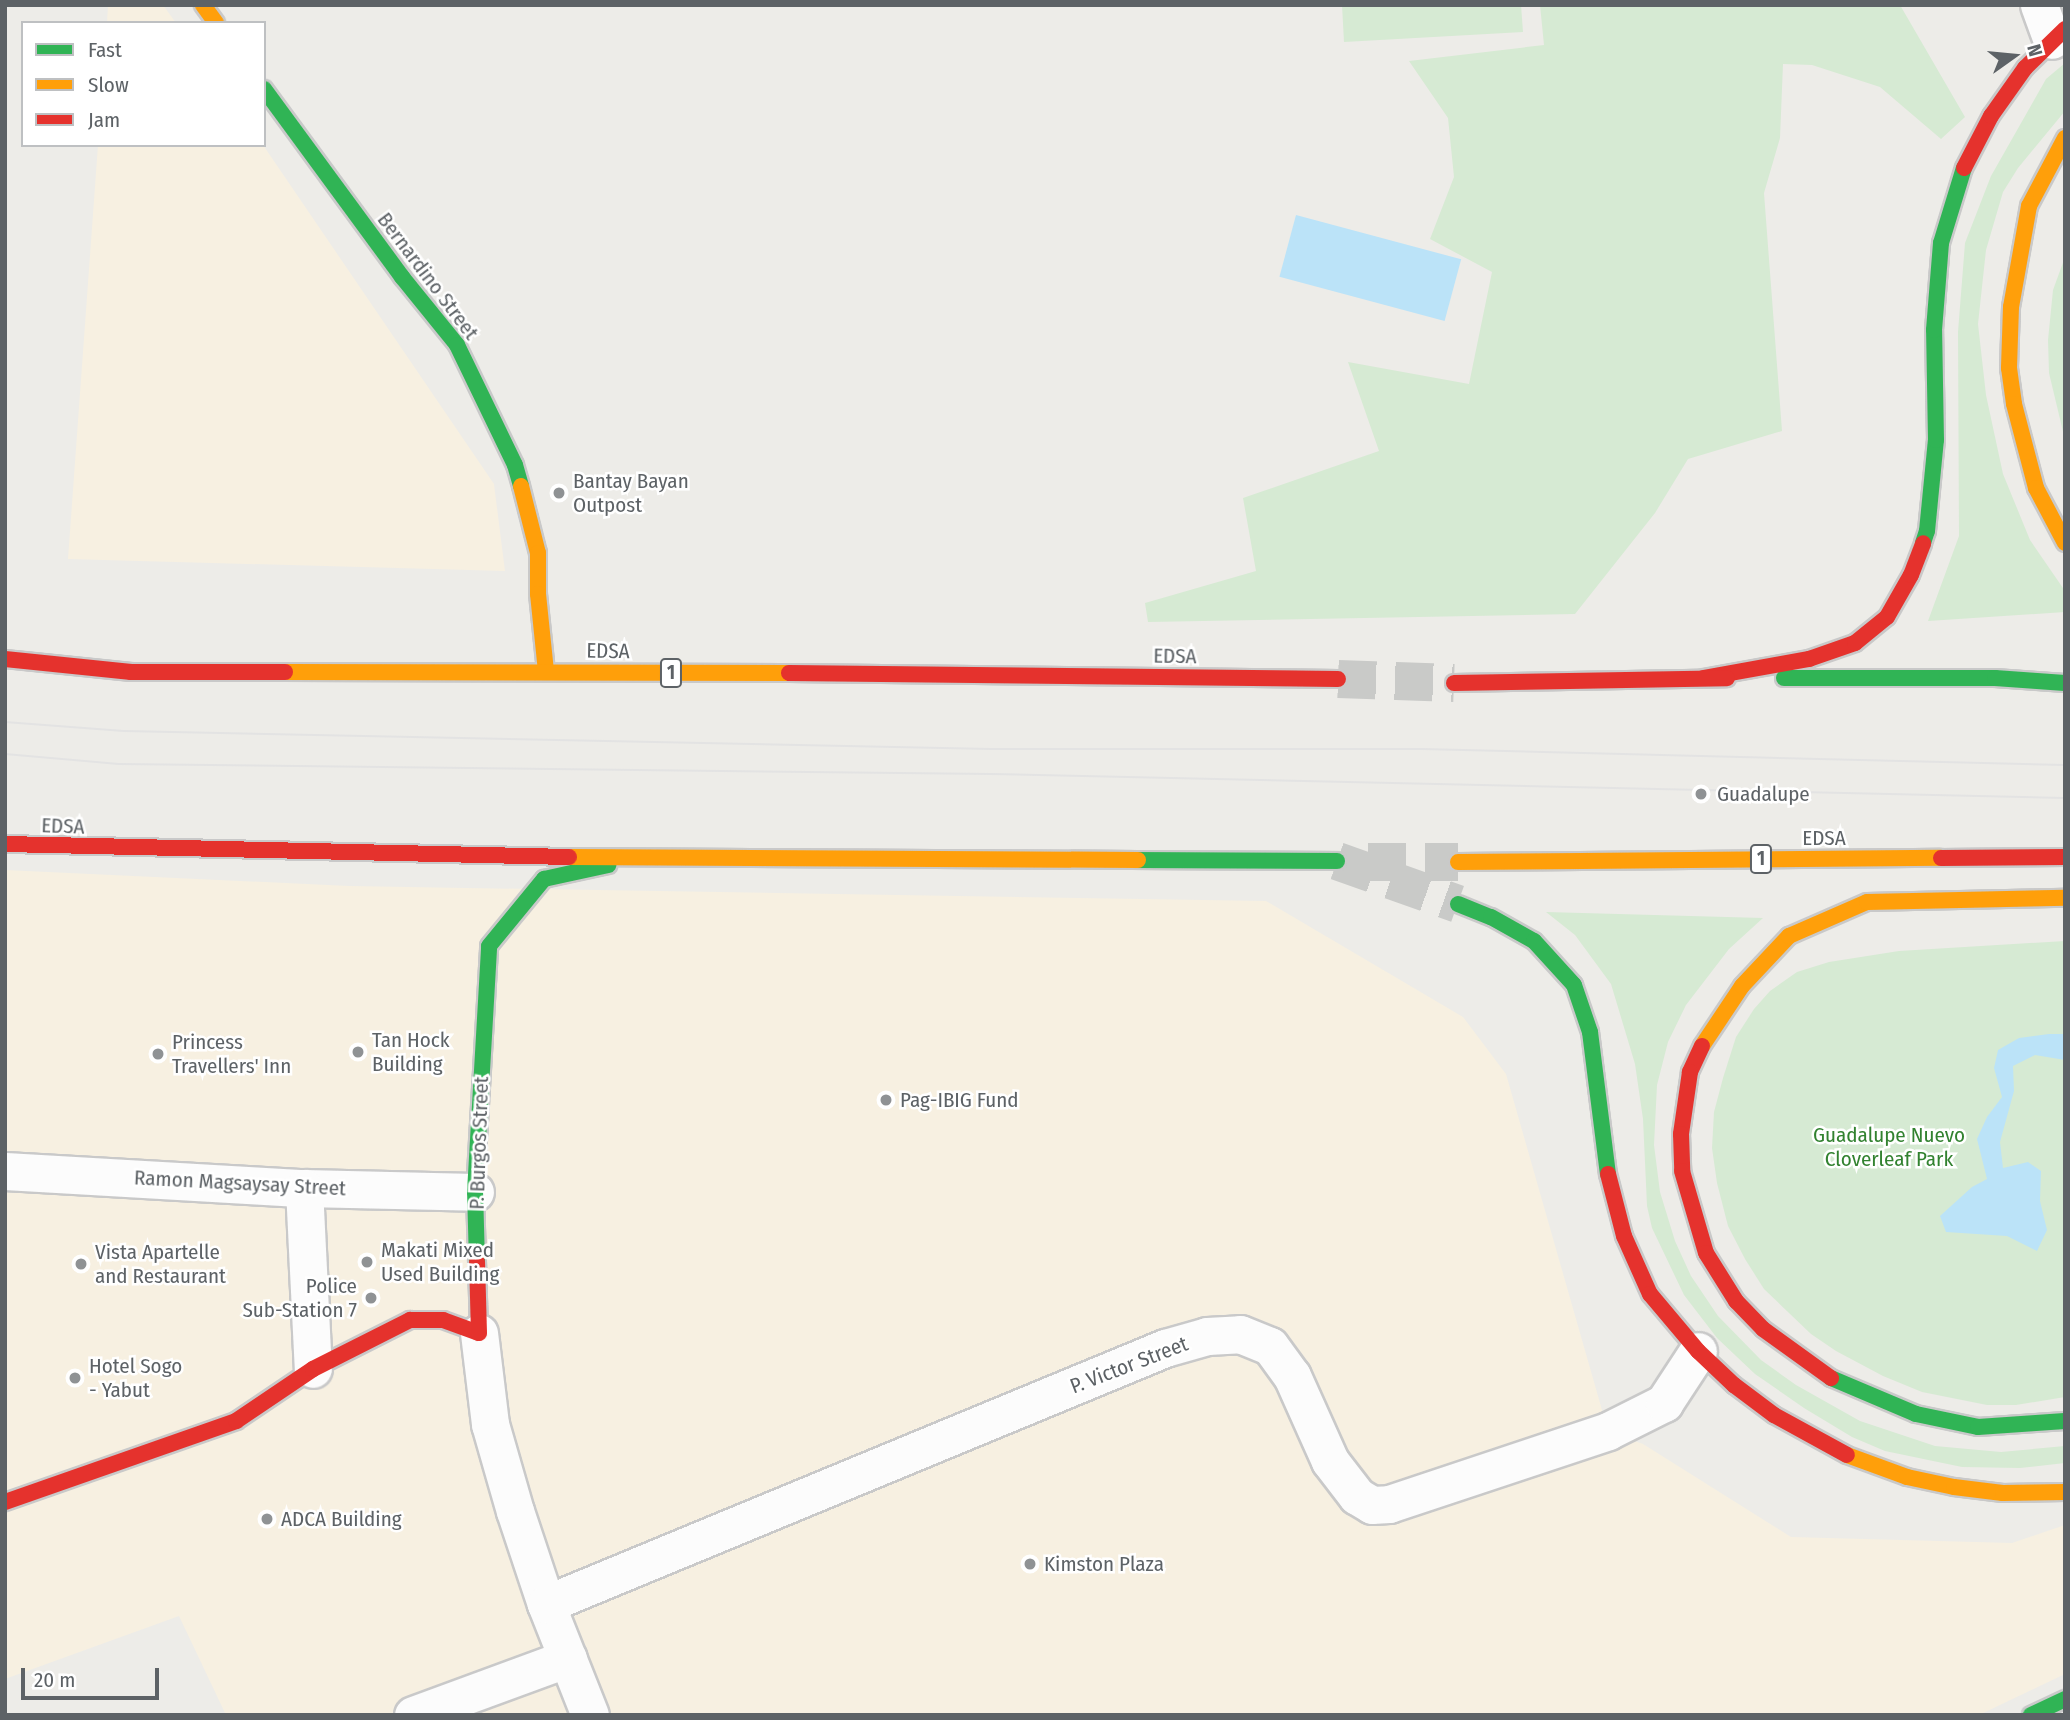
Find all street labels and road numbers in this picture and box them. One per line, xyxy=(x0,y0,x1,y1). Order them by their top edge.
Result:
street label: Bernardino Street xyxy=(372,208,484,344)
street label: EDSA xyxy=(586,638,630,664)
street label: EDSA xyxy=(1153,643,1197,669)
road number: 1 xyxy=(659,658,683,688)
street label: EDSA xyxy=(41,813,85,839)
street label: EDSA xyxy=(1802,825,1846,851)
road number: 1 xyxy=(1749,844,1773,874)
street label: P. Burgos Street xyxy=(464,1076,494,1210)
street label: Ramon Magsaysay Street xyxy=(133,1165,347,1201)
street label: P. Victor Street xyxy=(1066,1331,1192,1399)

